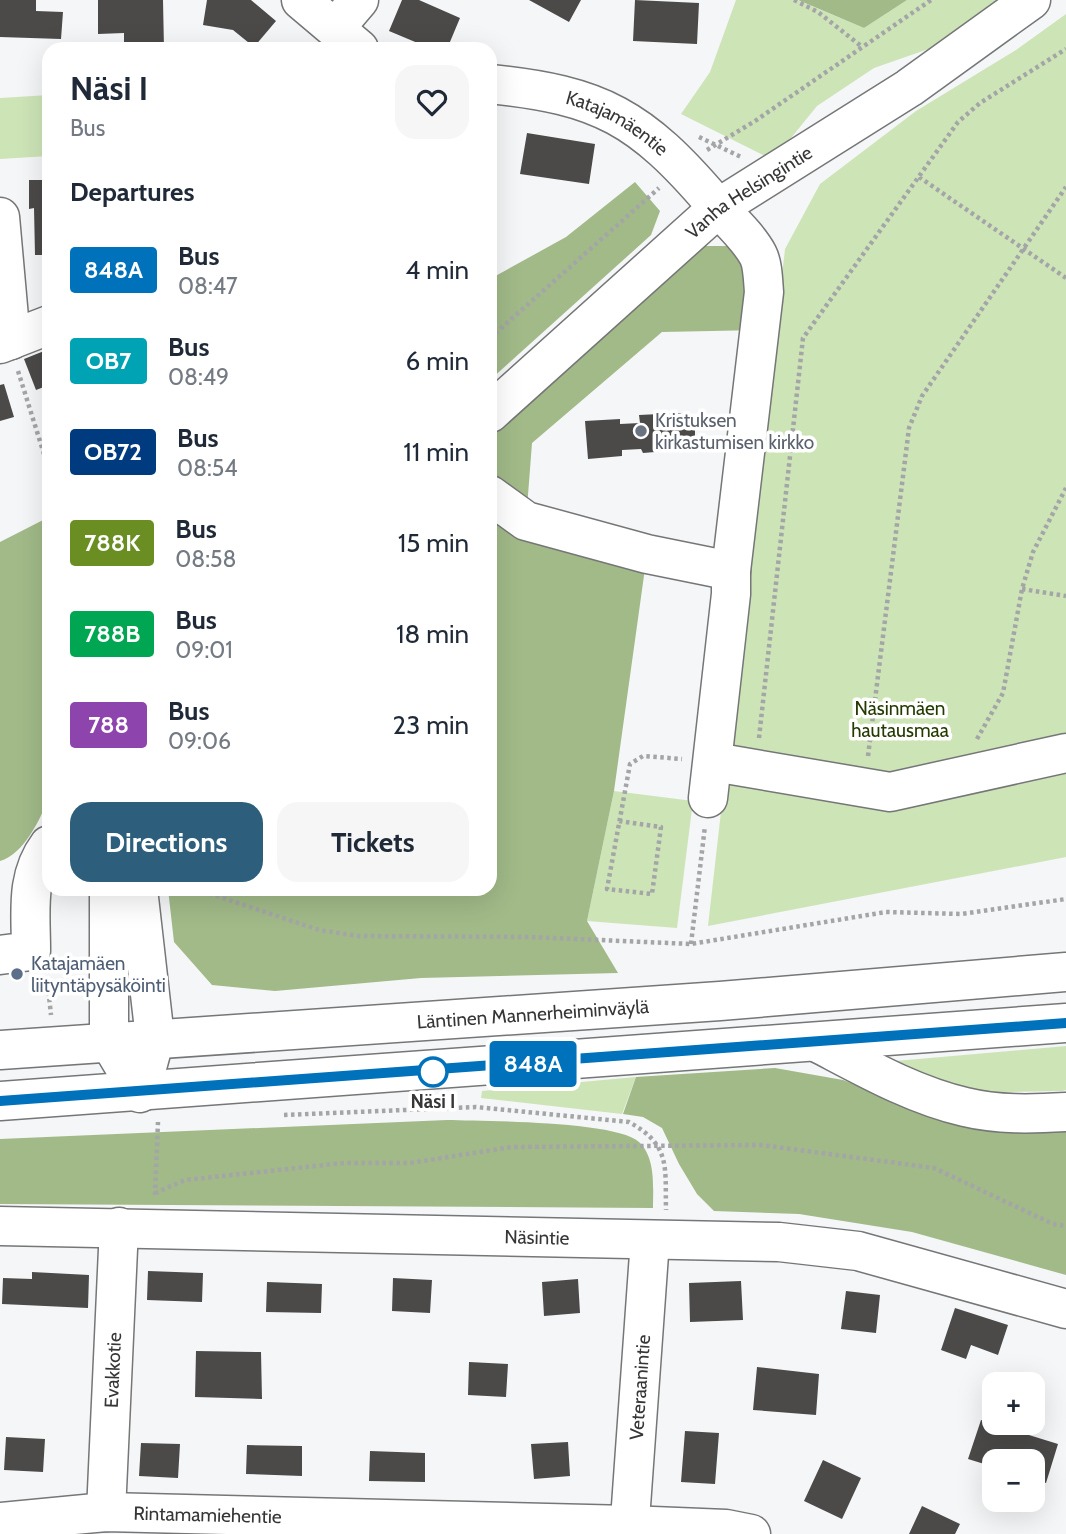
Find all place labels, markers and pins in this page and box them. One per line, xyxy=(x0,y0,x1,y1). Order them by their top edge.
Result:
place label: Kristuksen kirkastumisen kirkko xyxy=(655,409,814,454)
marker: Kristuksen kirkastumisen kirkko xyxy=(633,423,649,439)
place label: Katajamäen liityntäpysäköinti xyxy=(31,952,166,997)
marker: Katajamäen liityntäpysäköinti xyxy=(9,966,25,982)
marker: Näsi I xyxy=(418,1057,448,1087)
place label: Näsi I xyxy=(411,1090,455,1113)

